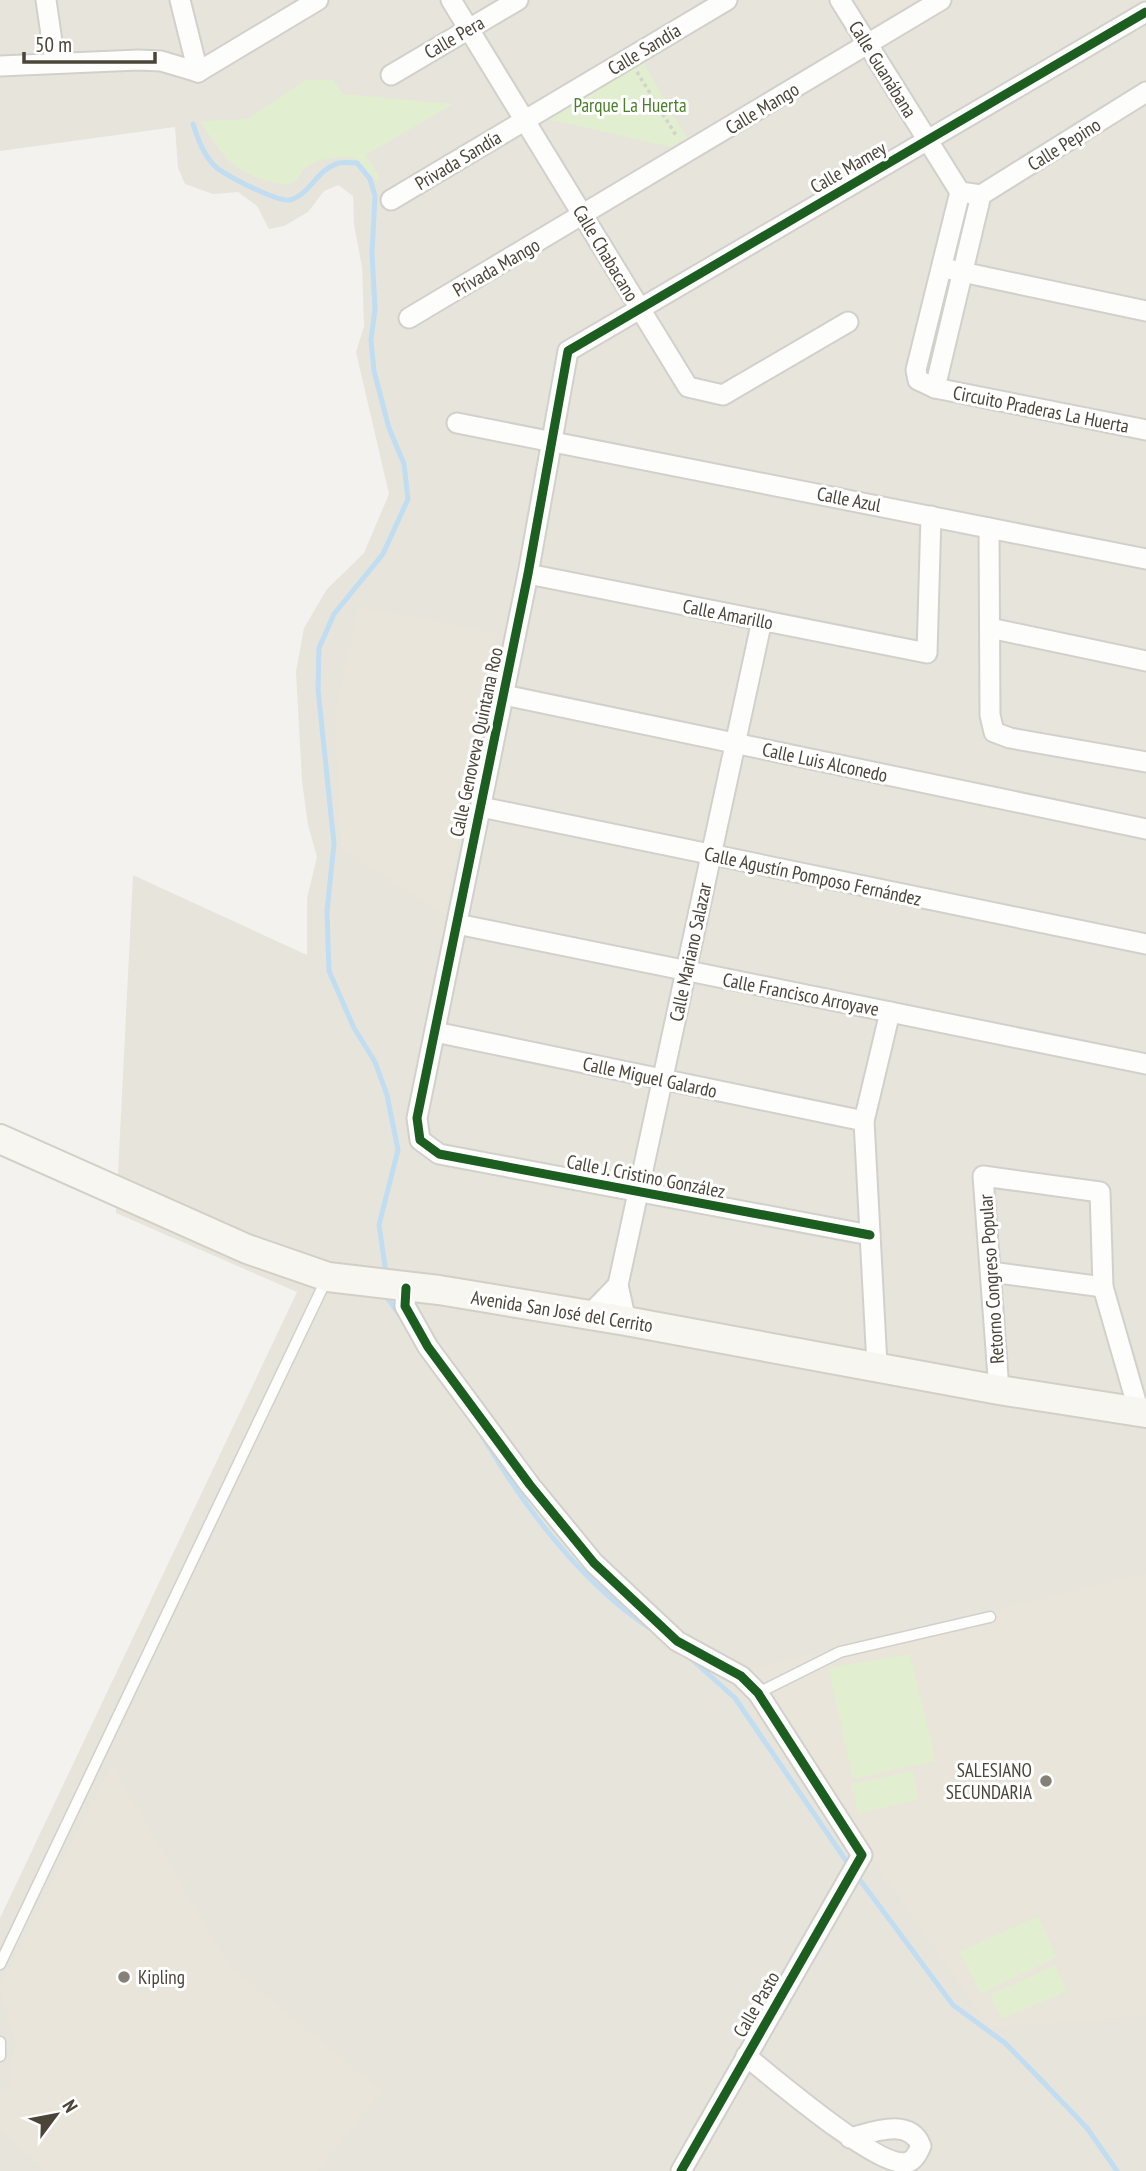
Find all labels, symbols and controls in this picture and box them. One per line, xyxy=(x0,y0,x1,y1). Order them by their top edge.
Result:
street label: Calle Pera xyxy=(420,10,488,64)
street label: Calle Guanábana xyxy=(844,16,922,122)
street label: Calle Sandía xyxy=(603,18,685,80)
scale bar xyxy=(24,21,156,65)
text: 50 m xyxy=(35,31,72,58)
street label: Calle Mango xyxy=(721,77,803,139)
park label: Parque La Huerta xyxy=(573,93,687,117)
street label: Calle Pepino xyxy=(1023,112,1105,176)
street label: Privada Sandía xyxy=(411,125,505,195)
street label: Calle Mamey xyxy=(806,135,891,198)
street label: Calle Chabacano xyxy=(568,200,644,306)
street label: Privada Mango xyxy=(448,232,544,302)
street label: Circuito Praderas La Huerta xyxy=(951,380,1131,438)
street label: Calle Azul xyxy=(815,481,883,517)
street label: Calle Amarillo xyxy=(681,593,775,635)
street label: Calle Genoveva Quintana Roo xyxy=(444,645,508,839)
street label: Calle Luis Alconedo xyxy=(760,737,890,787)
street label: Calle Agustín Pomposo Fernández xyxy=(702,841,924,911)
street label: Calle Mariano Salazar xyxy=(664,880,717,1024)
street label: Calle Francisco Arroyave xyxy=(721,967,881,1021)
street label: Calle Miguel Galardo xyxy=(581,1051,719,1103)
street label: Calle J. Cristino González xyxy=(565,1149,727,1203)
street label: Retorno Congreso Popular xyxy=(973,1193,1009,1365)
street label: Avenida San José del Cerrito xyxy=(470,1285,654,1337)
place label: SALESIANO SECUNDARIA xyxy=(946,1758,1032,1804)
marker: SALESIANO SECUNDARIA xyxy=(1038,1773,1054,1789)
place label: Kipling xyxy=(138,1965,185,1989)
street label: Calle Pasto xyxy=(728,1967,784,2041)
marker: Kipling xyxy=(116,1969,132,1985)
north arrow xyxy=(21,2080,91,2150)
text: N xyxy=(58,2095,83,2117)

